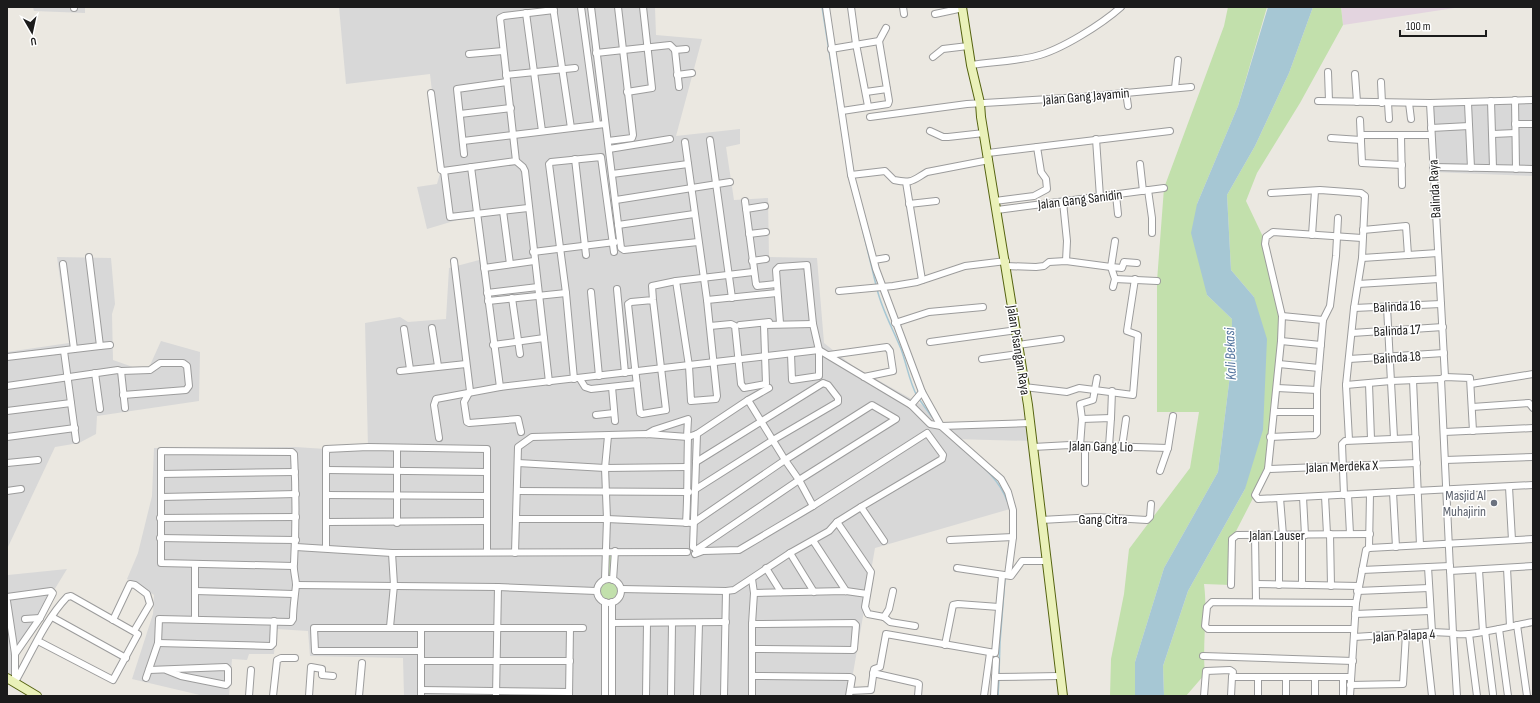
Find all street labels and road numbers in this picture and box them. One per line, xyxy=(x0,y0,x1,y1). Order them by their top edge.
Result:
street label: Jalan Gang Jayamin xyxy=(1041,84,1130,109)
street label: Balinda Raya xyxy=(1424,159,1445,219)
street label: Jalan Gang Sanidin xyxy=(1036,186,1123,213)
street label: Balinda 16 xyxy=(1373,297,1421,316)
street label: Jalan Pisangan Raya xyxy=(1003,303,1034,396)
street label: Balinda 17 xyxy=(1373,321,1421,340)
street label: Balinda 18 xyxy=(1373,347,1421,368)
street label: Jalan Gang Lio xyxy=(1068,437,1133,456)
street label: Jalan Merdeka X xyxy=(1304,457,1379,476)
street label: Gang Citra xyxy=(1079,511,1127,528)
street label: Jalan Lauser xyxy=(1248,527,1305,544)
street label: Jalan Palapa 4 xyxy=(1371,625,1436,646)

